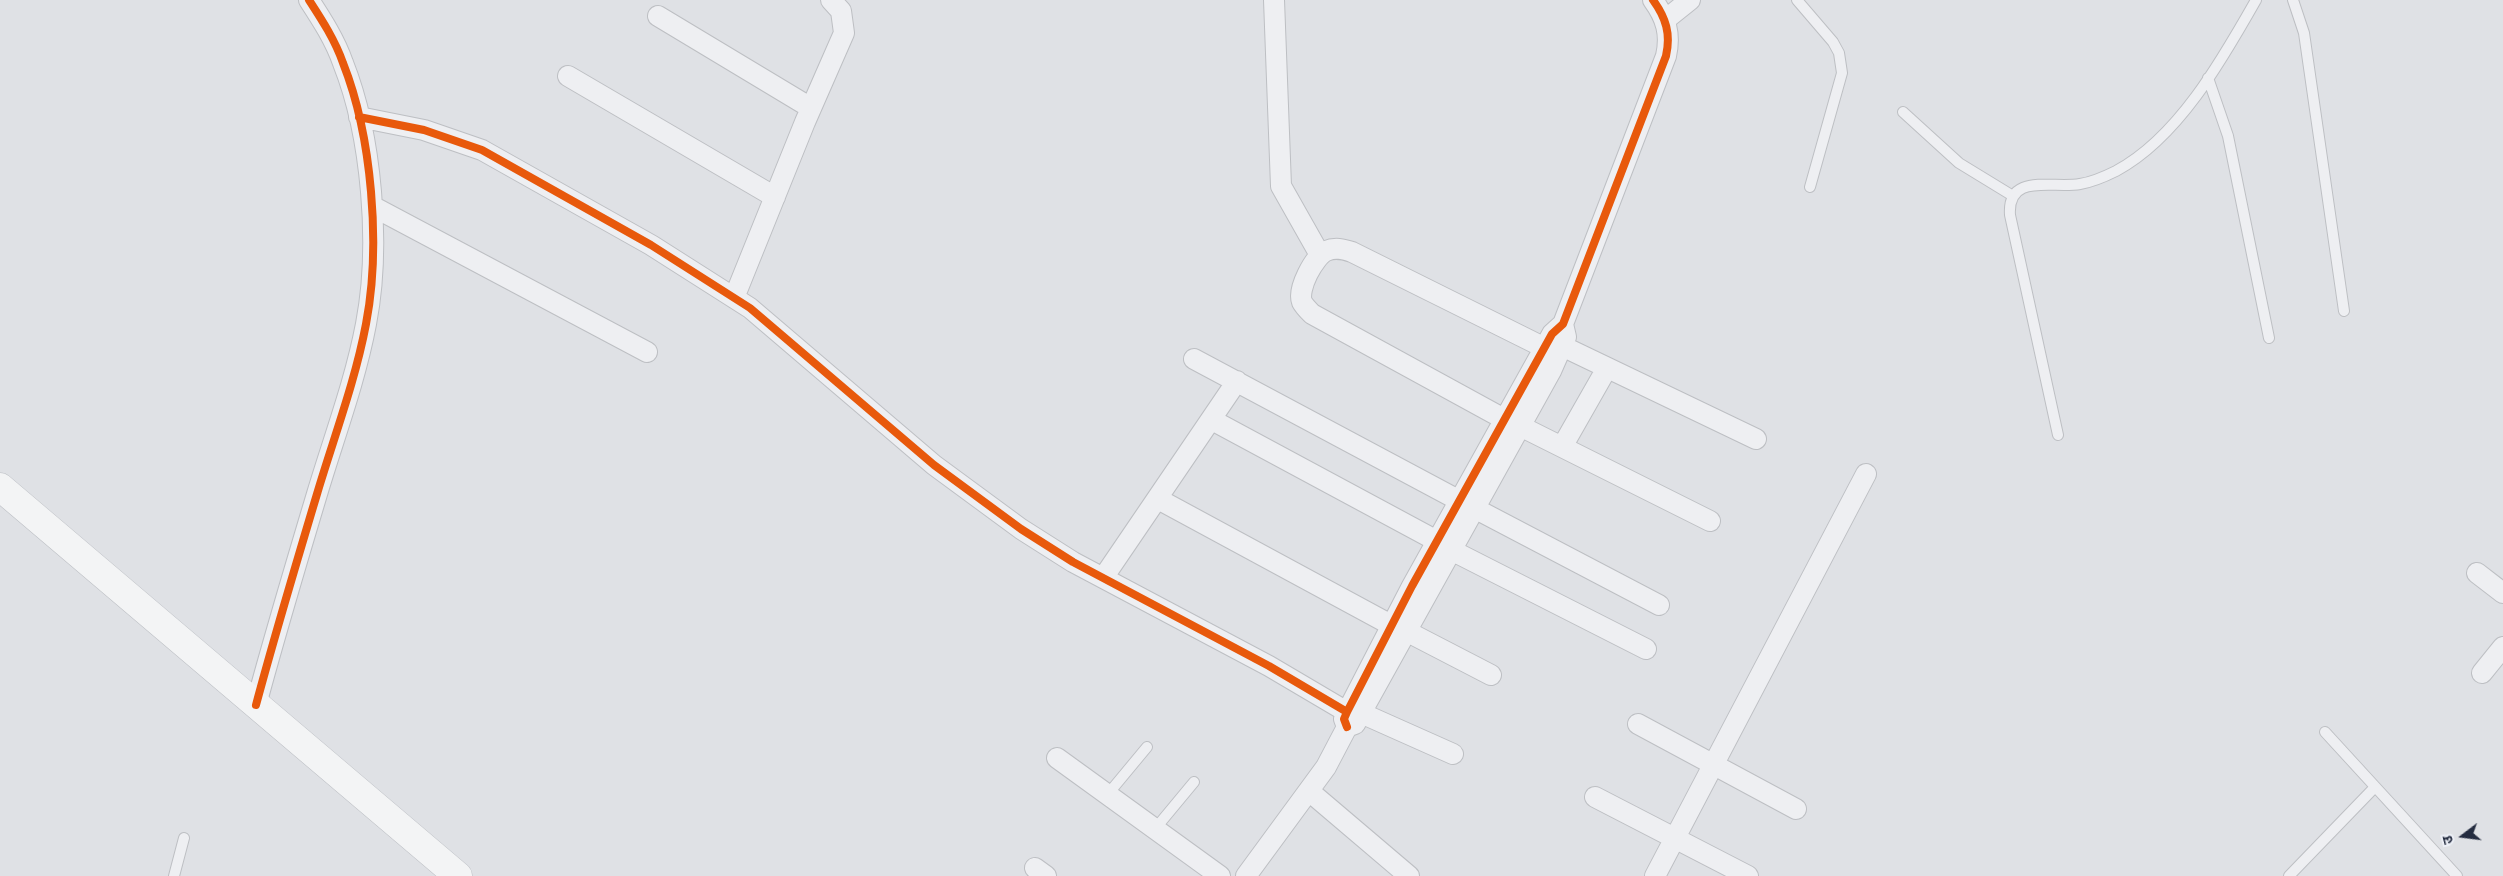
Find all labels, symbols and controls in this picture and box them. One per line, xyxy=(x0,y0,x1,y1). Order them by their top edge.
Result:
north arrow xyxy=(2438,811,2488,861)
text: उ xyxy=(2439,834,2457,846)

